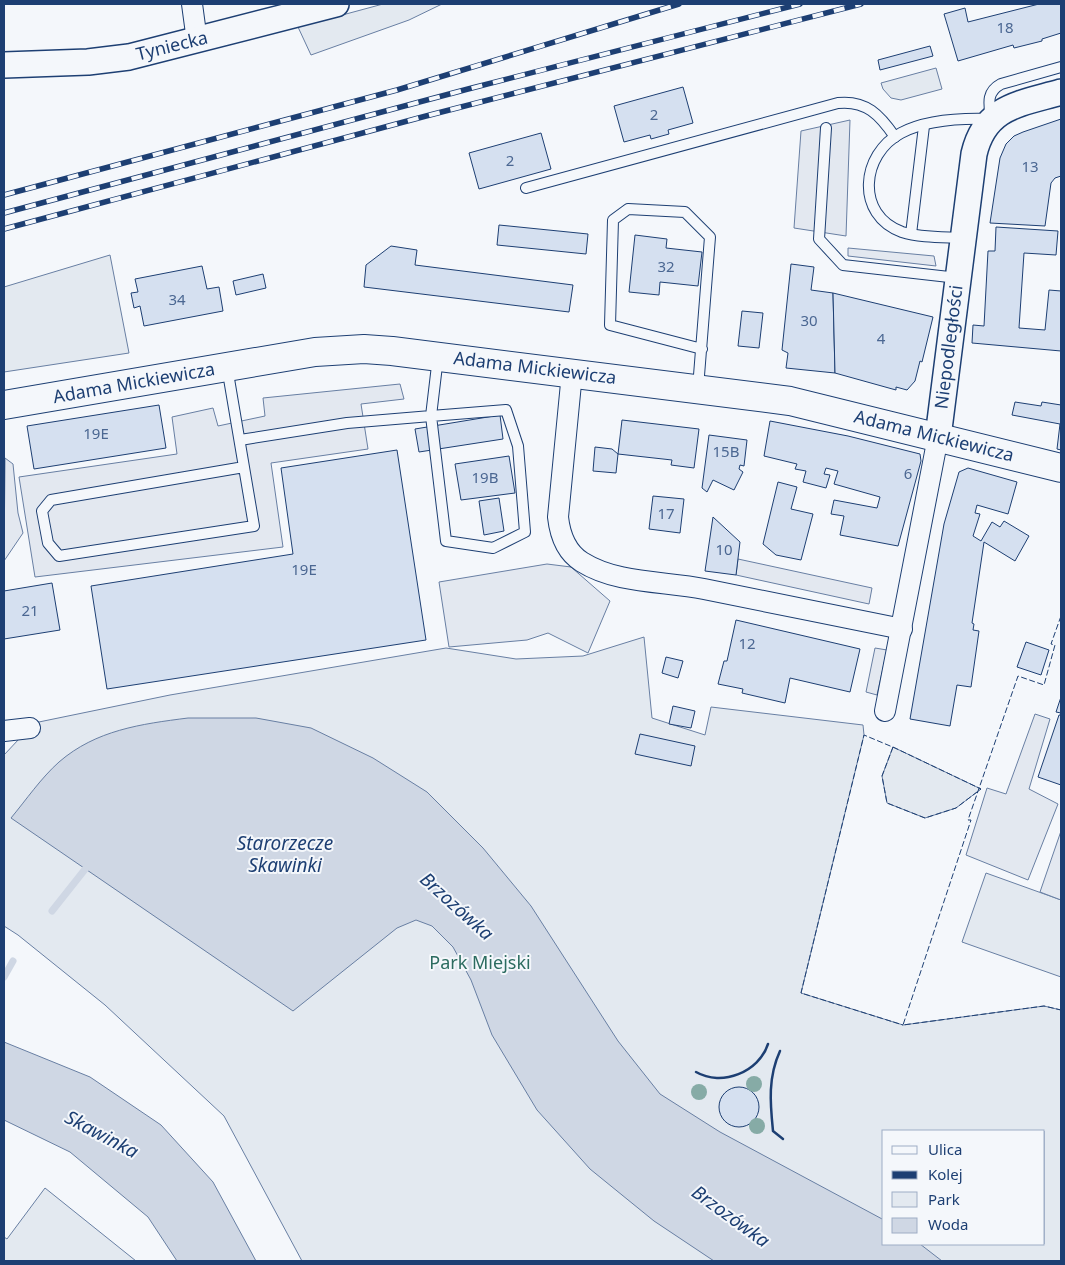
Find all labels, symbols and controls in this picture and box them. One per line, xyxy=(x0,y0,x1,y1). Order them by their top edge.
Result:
house number: 18 xyxy=(996,17,1014,37)
street label: Tyniecka xyxy=(133,25,210,66)
house number: 2 xyxy=(650,104,658,124)
house number: 2 xyxy=(506,150,514,170)
house number: 13 xyxy=(1021,156,1039,176)
house number: 32 xyxy=(657,256,675,276)
street label: Niepodległości xyxy=(928,283,968,410)
house number: 34 xyxy=(168,289,186,309)
house number: 30 xyxy=(800,310,818,330)
house number: 4 xyxy=(877,328,886,348)
street label: Adama Mickiewicza xyxy=(452,345,618,389)
street label: Adama Mickiewicza xyxy=(51,356,217,408)
street label: Adama Mickiewicza xyxy=(852,404,1017,467)
house number: 19E xyxy=(83,423,109,443)
house number: 15B xyxy=(713,441,739,461)
house number: 6 xyxy=(904,463,912,483)
house number: 19B xyxy=(472,467,498,487)
house number: 17 xyxy=(657,503,675,523)
house number: 10 xyxy=(715,539,733,559)
house number: 19E xyxy=(291,559,317,579)
house number: 21 xyxy=(21,600,39,620)
house number: 12 xyxy=(738,633,756,653)
water label: Starorzecze Skawinki xyxy=(237,830,333,878)
water label: Brzozówka xyxy=(415,866,500,946)
park label: Park Miejski xyxy=(429,950,531,974)
water label: Skawinka xyxy=(61,1104,143,1164)
legend xyxy=(882,1130,1045,1245)
text: Ulica xyxy=(928,1139,962,1159)
text: Kolej xyxy=(928,1164,963,1184)
water label: Brzozówka xyxy=(687,1179,775,1253)
text: Park xyxy=(928,1189,960,1209)
text: Woda xyxy=(928,1214,968,1234)

